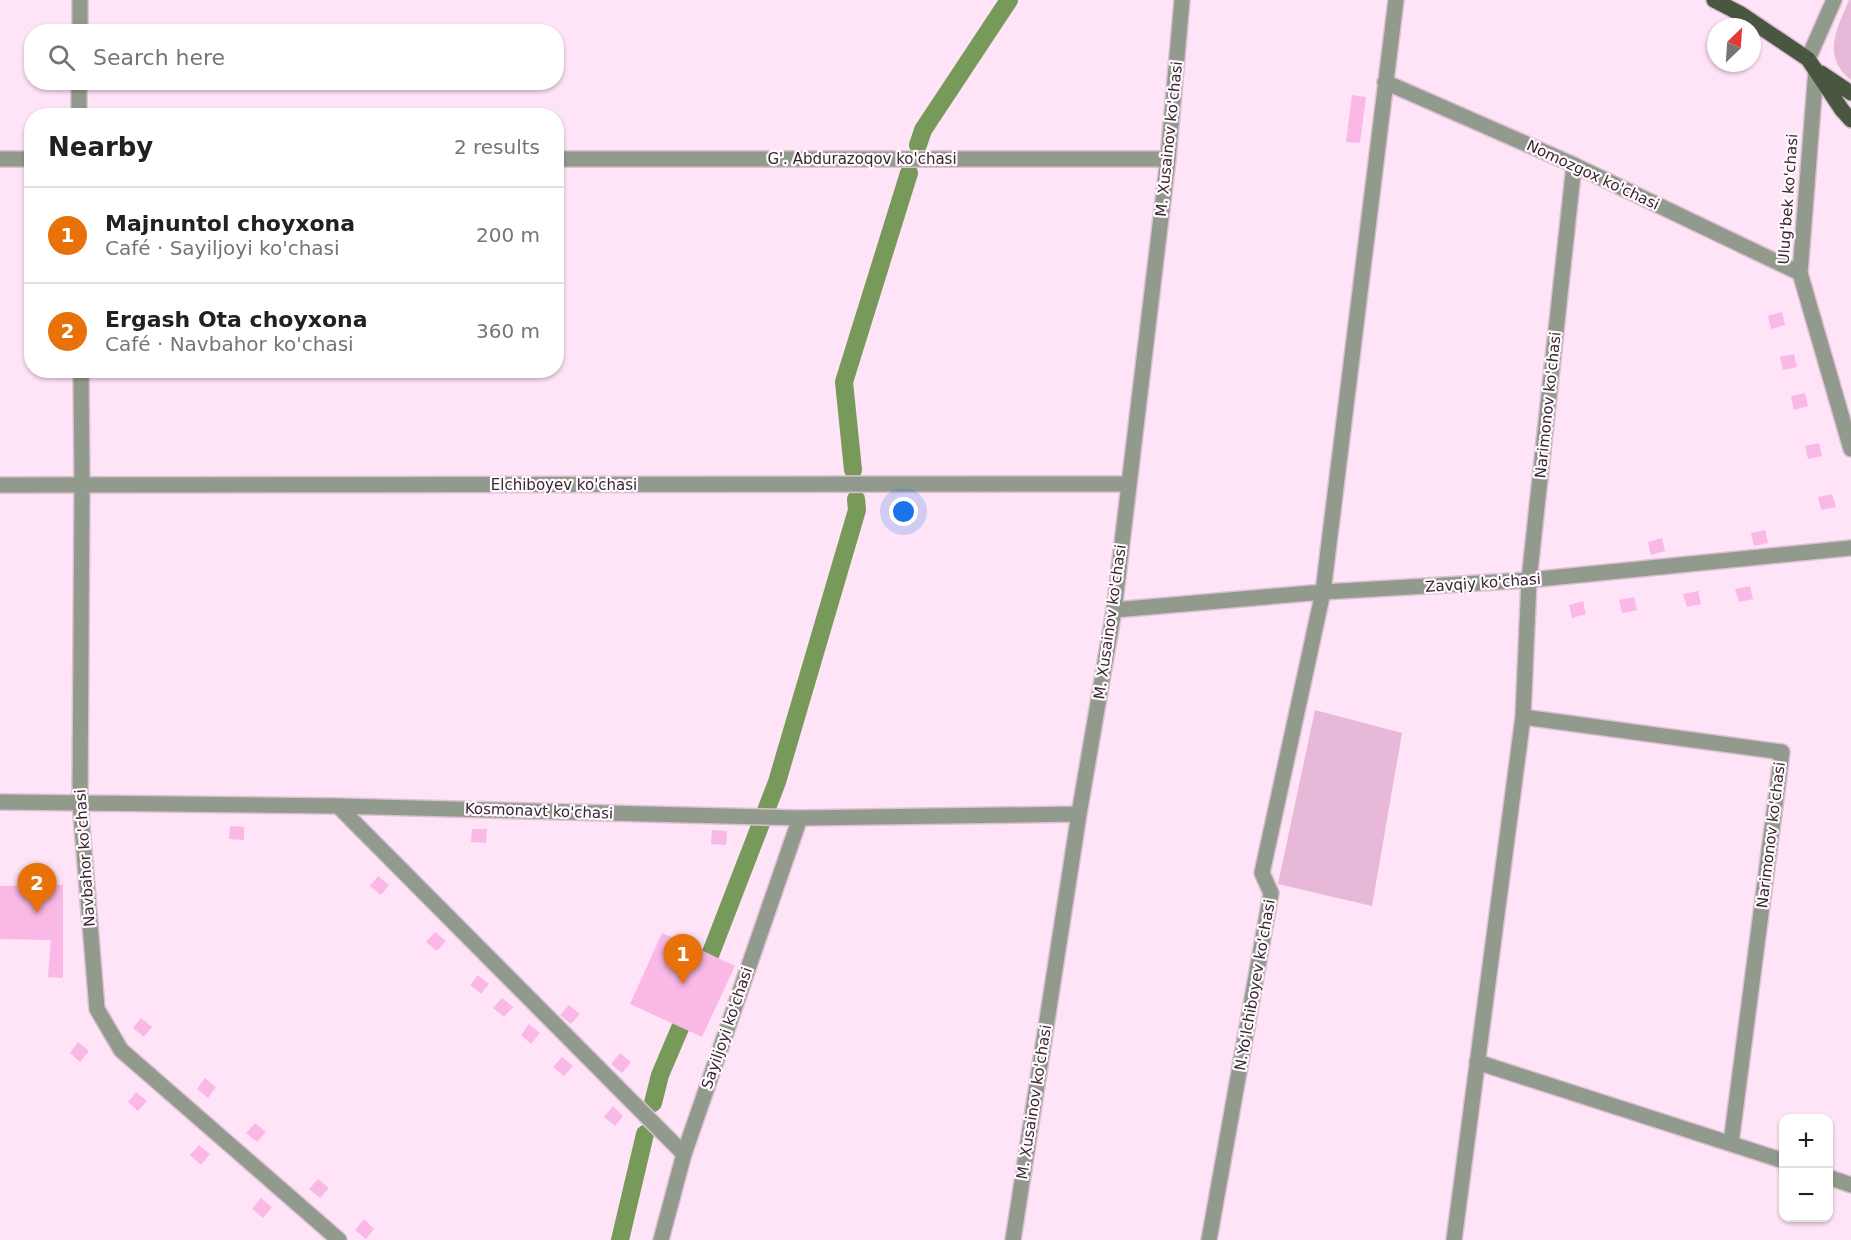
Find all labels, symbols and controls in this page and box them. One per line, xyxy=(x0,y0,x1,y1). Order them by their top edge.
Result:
north arrow xyxy=(1707,18,1761,72)
search box xyxy=(24,24,564,90)
icon: search xyxy=(45,41,78,74)
text: Search here xyxy=(93,45,225,70)
street label: M. Xusainov ko'chasi xyxy=(1152,60,1186,218)
text: Nearby xyxy=(48,132,153,162)
street label: Ulug'bek ko'chasi xyxy=(1774,133,1802,265)
text: 2 results xyxy=(454,135,540,159)
street label: Nomozgox ko'chasi xyxy=(1524,136,1662,214)
street label: G'. Abdurazoqov ko'chasi xyxy=(767,150,957,168)
text: Majnuntol choyxona xyxy=(105,211,355,236)
text: 1 xyxy=(61,223,74,247)
text: 200 m xyxy=(476,223,540,247)
text: Café · Sayiljoyi ko'chasi xyxy=(105,236,340,260)
text: Ergash Ota choyxona xyxy=(105,307,368,332)
text: 2 xyxy=(61,319,74,343)
text: 360 m xyxy=(476,319,540,343)
street label: Narimonov ko'chasi xyxy=(1531,331,1565,479)
text: Café · Navbahor ko'chasi xyxy=(105,332,354,356)
street label: Elchiboyev ko'chasi xyxy=(491,476,637,494)
your location xyxy=(889,497,918,526)
street label: M. Xusainov ko'chasi xyxy=(1090,543,1130,701)
street label: Zavqiy ko'chasi xyxy=(1424,570,1542,596)
street label: Narimonov ko'chasi xyxy=(1753,761,1789,909)
street label: Navbahor ko'chasi xyxy=(71,789,99,927)
street label: Kosmonavt ko'chasi xyxy=(464,799,614,823)
pin: 2 xyxy=(18,864,57,913)
street label: N.Yo'lchiboyev ko'chasi xyxy=(1231,898,1279,1072)
pin: 1 xyxy=(664,934,702,984)
street label: Sayiljoyi ko'chasi xyxy=(698,965,756,1091)
street label: M. Xusainov ko'chasi xyxy=(1013,1023,1055,1181)
map controls xyxy=(1779,1114,1833,1222)
button: + xyxy=(1779,1114,1833,1168)
button: − xyxy=(1779,1168,1833,1222)

